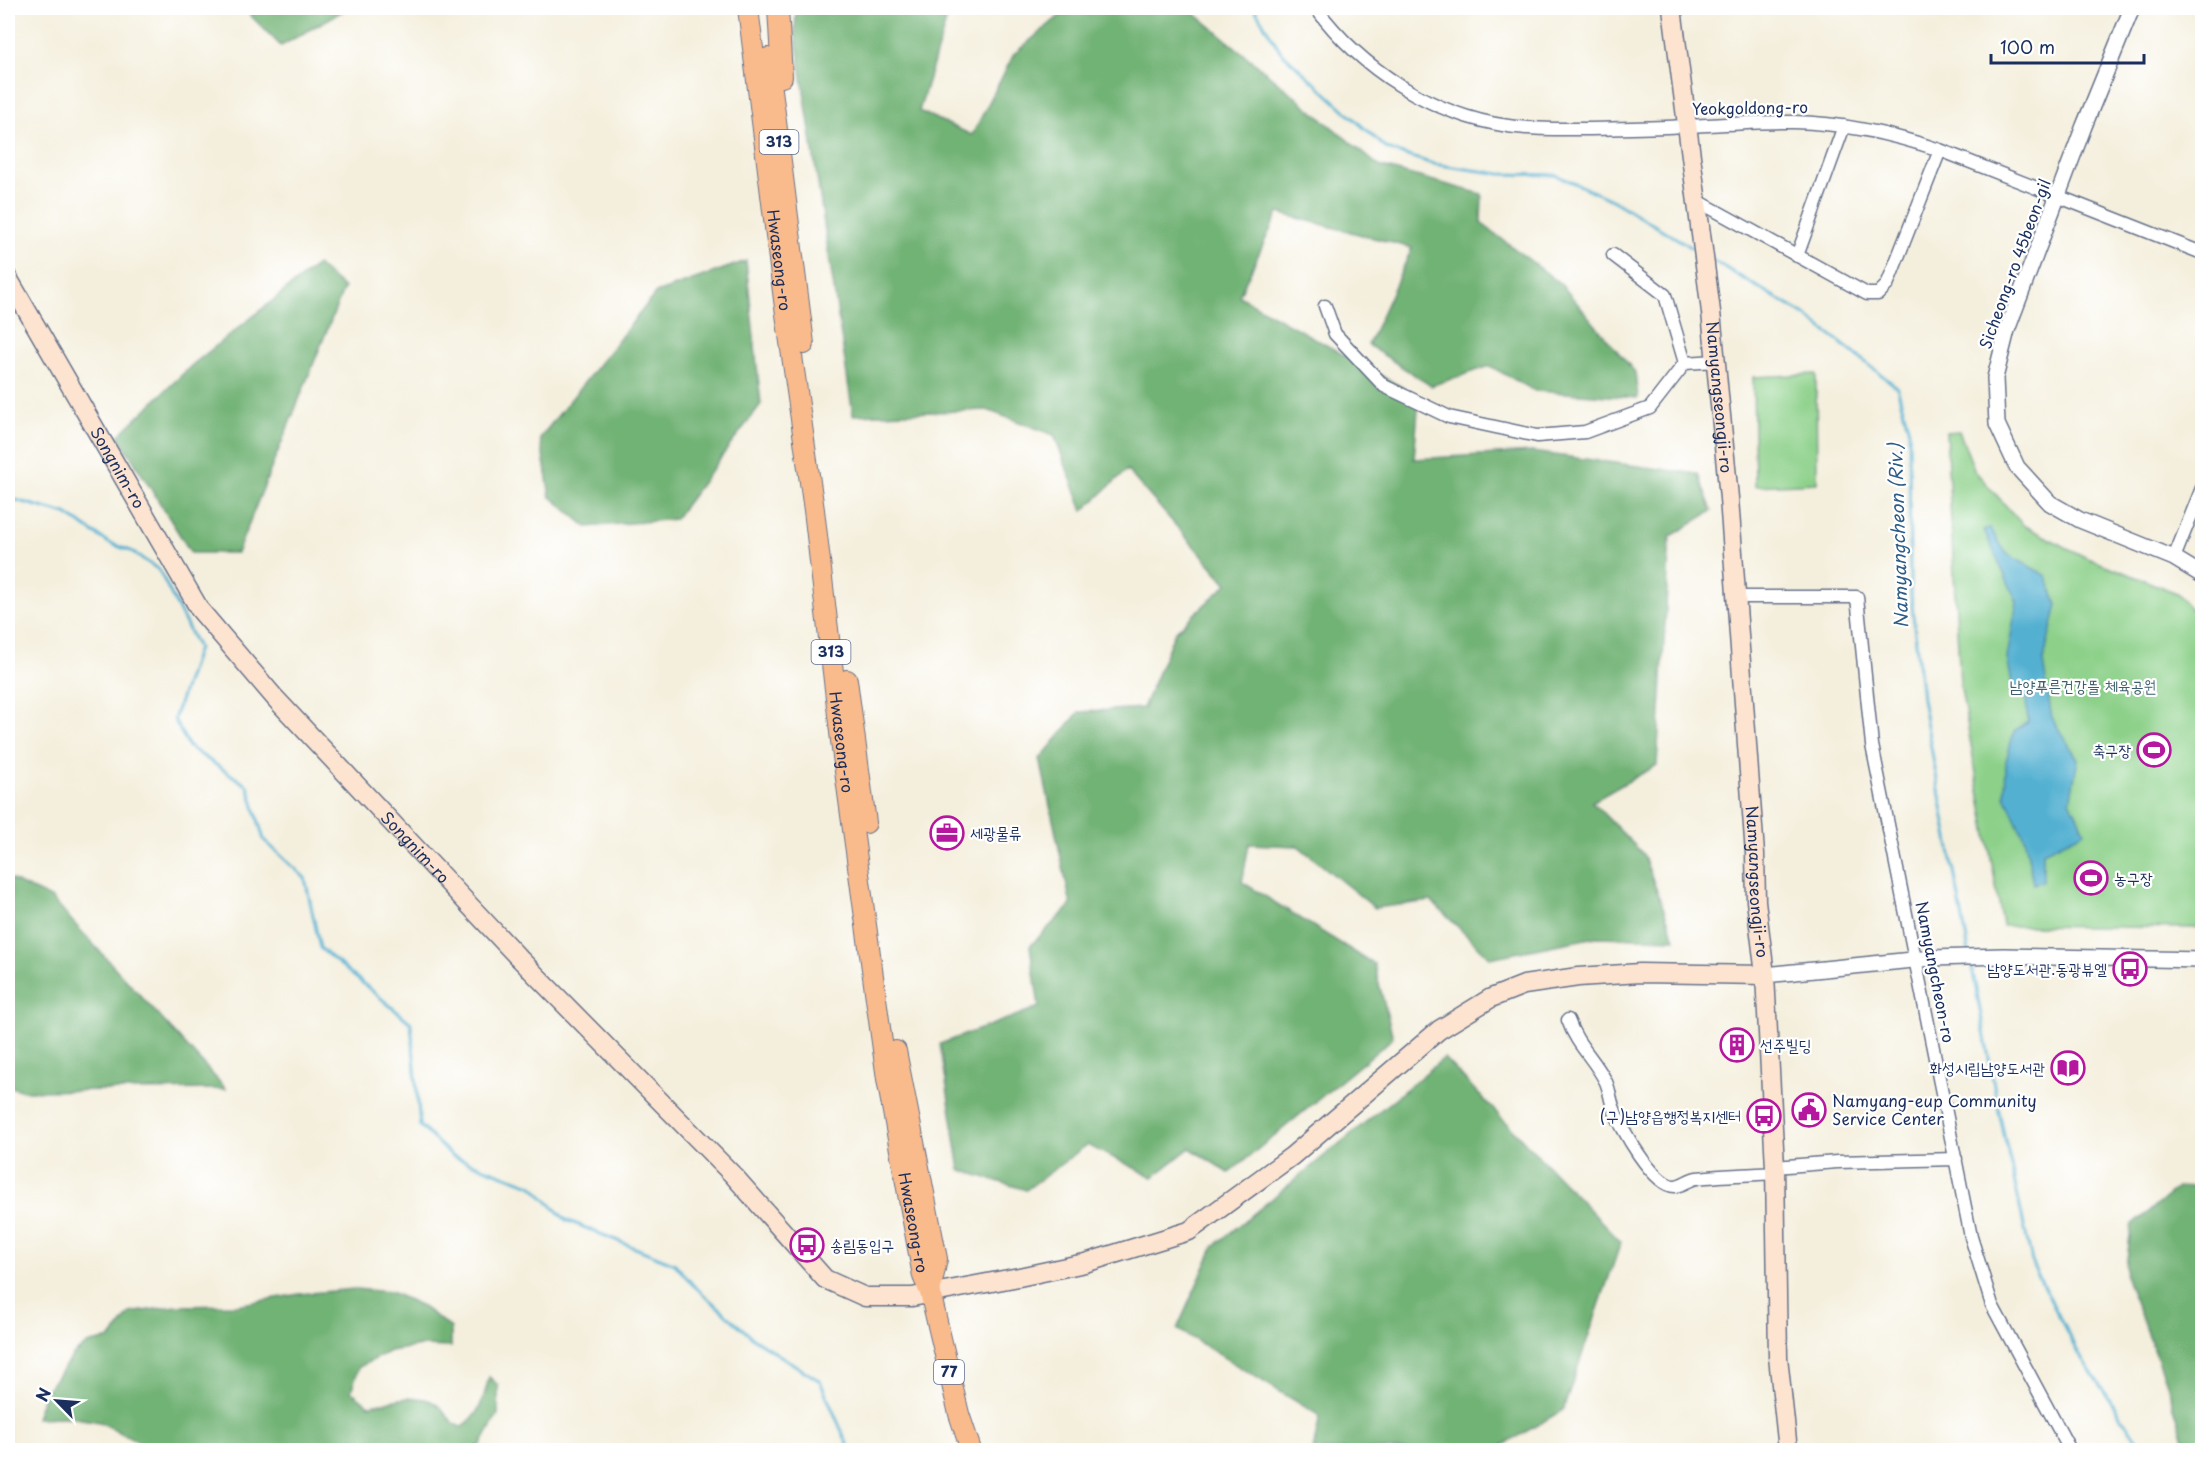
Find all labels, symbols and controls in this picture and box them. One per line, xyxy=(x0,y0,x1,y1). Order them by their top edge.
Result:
scale bar xyxy=(1991,27,2144,65)
text: 100 m xyxy=(2000,33,2055,60)
street label: Yeokgoldong-ro xyxy=(1692,94,1808,120)
road number: 313 xyxy=(760,130,798,154)
street label: Sicheong-ro 45beon-gil xyxy=(1972,175,2056,352)
street label: Hwaseong-ro xyxy=(762,208,798,312)
street label: Namyangseongji-ro xyxy=(1701,320,1740,474)
street label: Songnim-ro xyxy=(85,422,152,513)
water label: Namyangcheon (Riv.) xyxy=(1881,442,1914,629)
road number: 313 xyxy=(812,640,850,664)
park label: 남양푸른건강뜰 체육공원 xyxy=(2010,673,2156,697)
street label: Hwaseong-ro xyxy=(824,690,861,794)
sports icon: 축구장 xyxy=(2136,732,2172,768)
place label: 축구장 xyxy=(2092,737,2131,761)
street label: Songnim-ro xyxy=(376,805,456,888)
street label: Namyangseongji-ro xyxy=(1740,805,1776,959)
office icon: 세광물류 xyxy=(929,815,965,851)
place label: 세광물류 xyxy=(970,820,1022,844)
sports icon: 농구장 xyxy=(2073,860,2109,896)
place label: 농구장 xyxy=(2114,865,2153,889)
street label: Namyangcheon-ro xyxy=(1910,899,1962,1045)
bus stop icon: 남양도서관.동광뷰엘 xyxy=(2112,951,2148,987)
place label: 남양도서관.동광뷰엘 xyxy=(1987,956,2107,980)
building icon: 선주빌딩 xyxy=(1719,1027,1755,1063)
place label: 선주빌딩 xyxy=(1760,1032,1812,1056)
library icon: 화성시립남양도서관 xyxy=(2050,1050,2086,1086)
place label: 화성시립남양도서관 xyxy=(1929,1055,2045,1079)
place label: Namyang-eup Community Service Center xyxy=(1832,1088,2037,1130)
public building icon: Namyang-eup Community Service Center xyxy=(1791,1092,1827,1128)
bus stop icon: (구)남양읍행정복지센터 xyxy=(1746,1098,1782,1134)
place label: (구)남양읍행정복지센터 xyxy=(1600,1103,1741,1127)
street label: Hwaseong-ro xyxy=(893,1170,935,1275)
bus stop icon: 송림동입구 xyxy=(789,1227,825,1263)
place label: 송림동입구 xyxy=(830,1232,894,1256)
road number: 77 xyxy=(934,1360,964,1384)
north arrow xyxy=(27,1371,87,1431)
text: N xyxy=(29,1383,56,1405)

